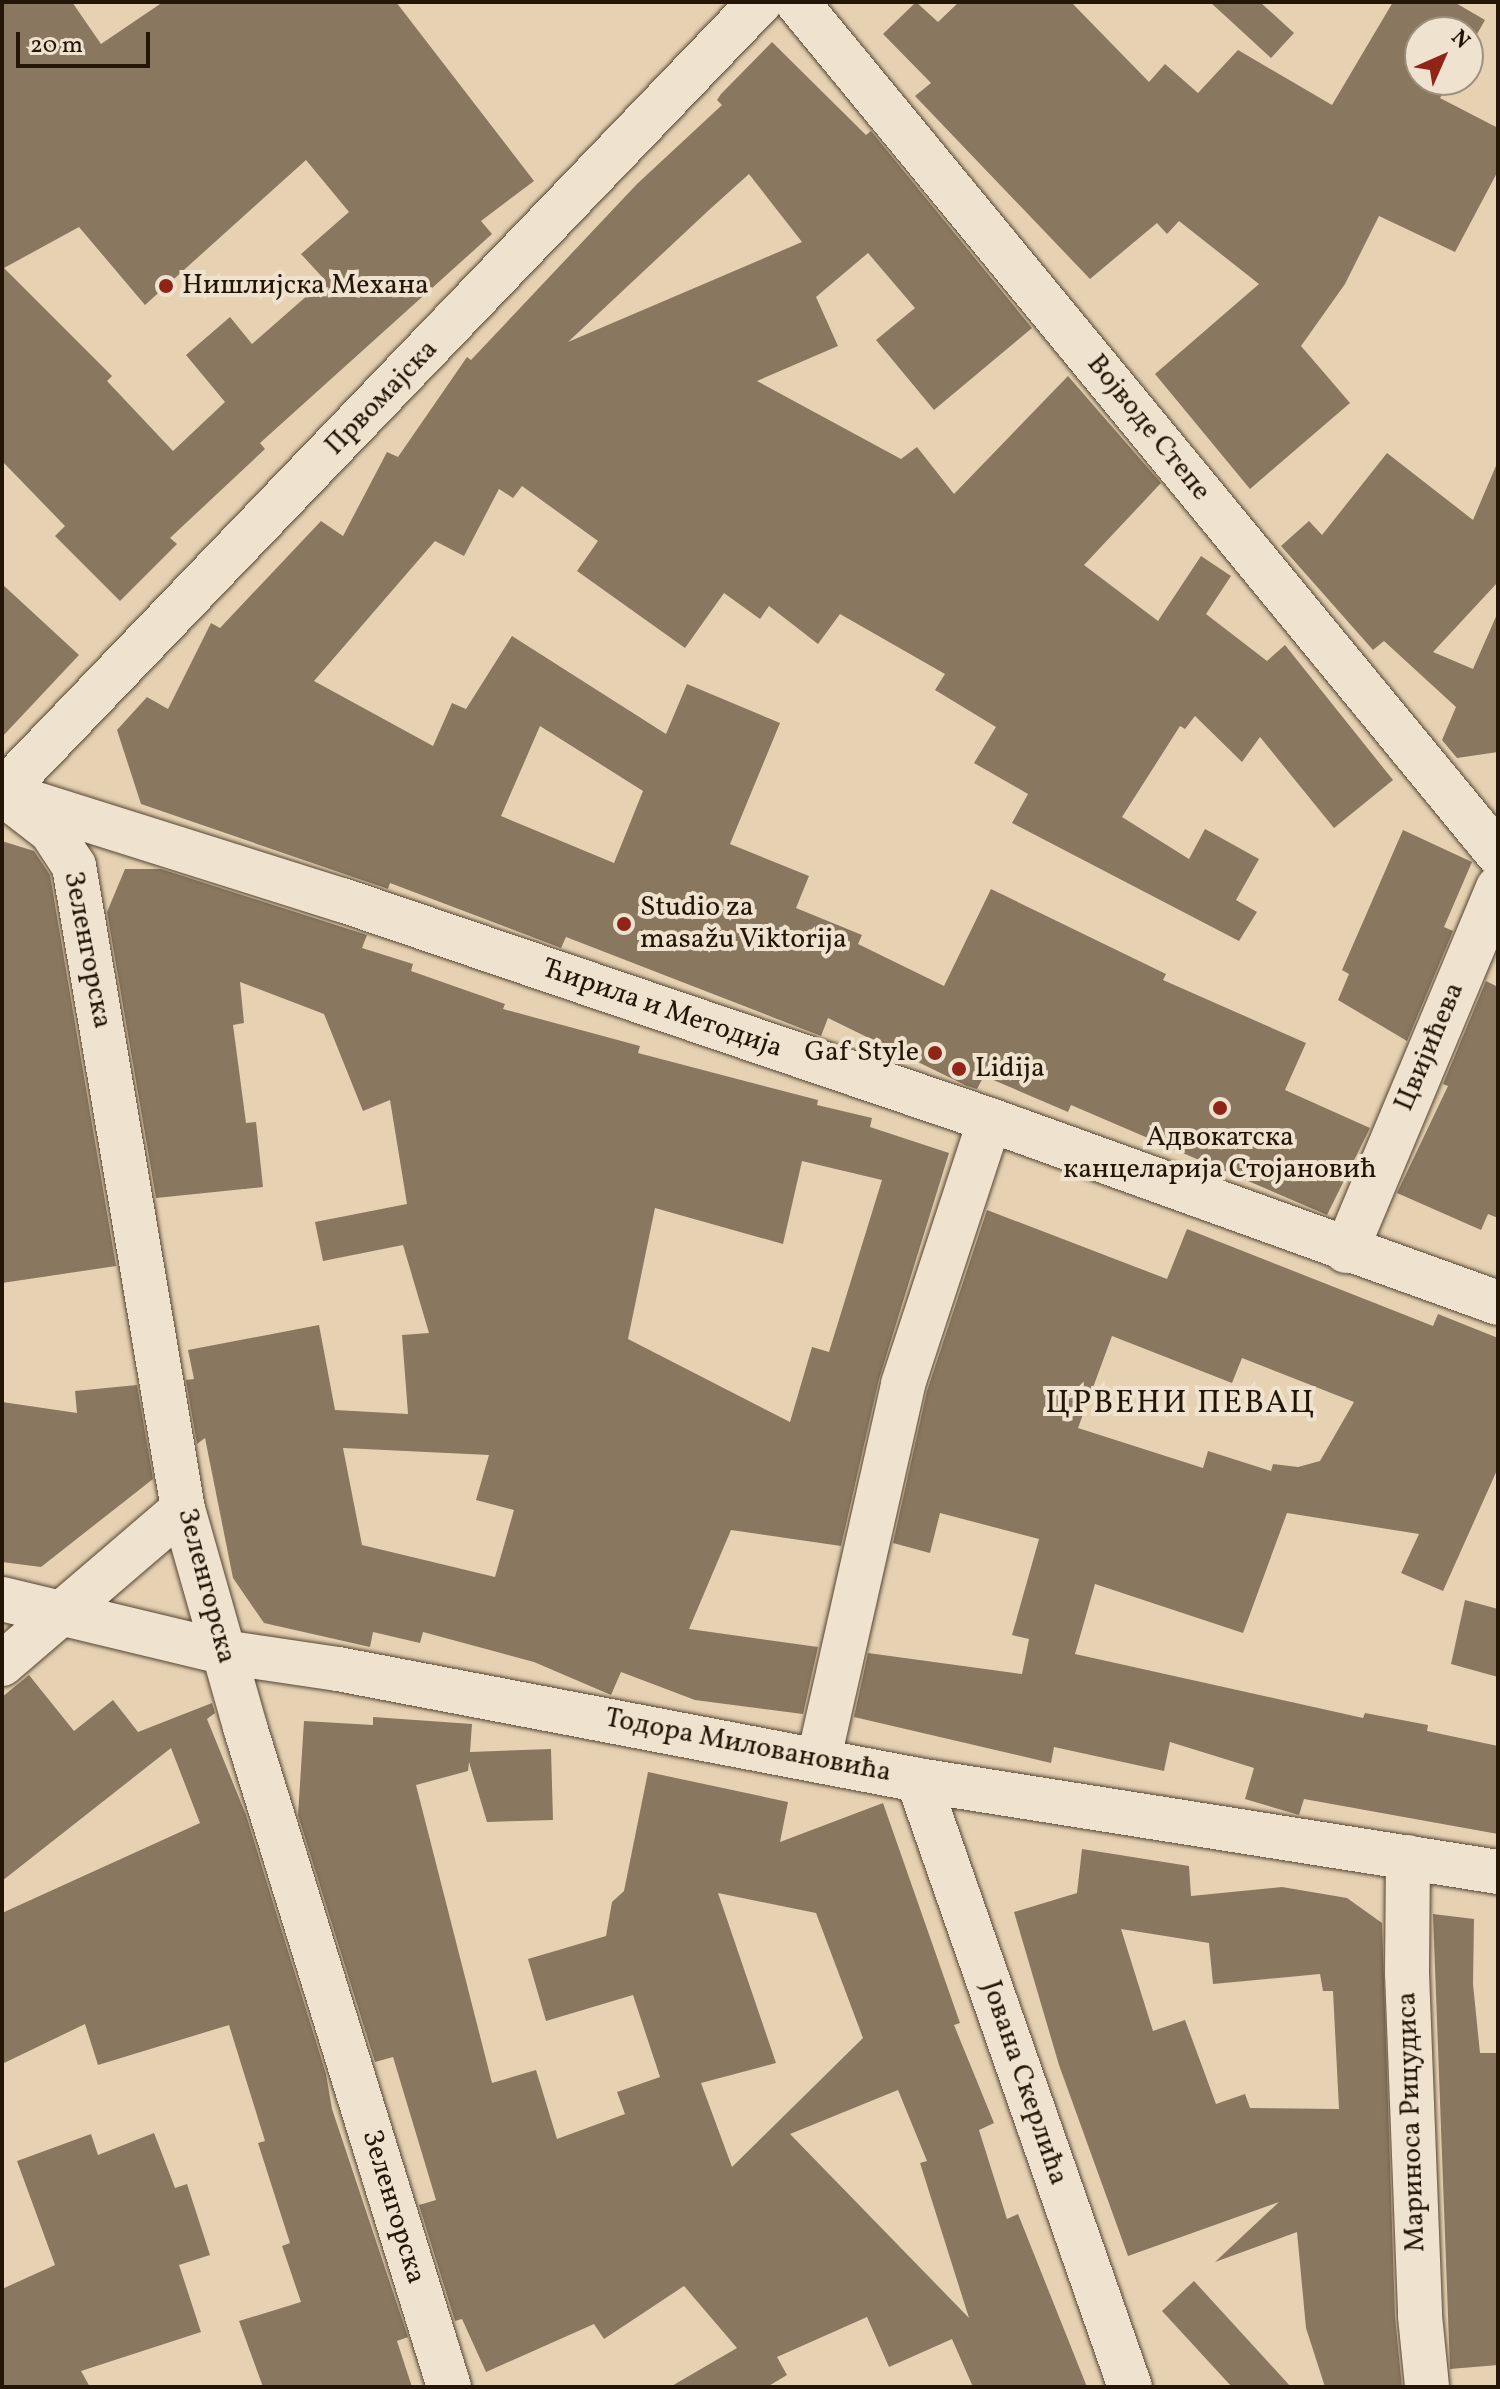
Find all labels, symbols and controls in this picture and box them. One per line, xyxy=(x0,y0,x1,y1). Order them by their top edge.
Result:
scale bar xyxy=(20,16,154,66)
north arrow xyxy=(1404,16,1484,96)
text: N xyxy=(1443,23,1477,57)
text: 20 m xyxy=(30,29,83,63)
place label: Нишлијска Механа xyxy=(182,269,429,303)
marker: Нишлијска Механа xyxy=(157,277,175,295)
street label: Првомајска xyxy=(319,333,445,463)
street label: Војводе Степе xyxy=(1079,348,1217,508)
street label: Зеленгорска xyxy=(55,869,119,1031)
place label: Studio za masažu Viktorija xyxy=(640,891,848,957)
marker: Studio za masažu Viktorija xyxy=(615,915,633,933)
street label: Ћирила и Методија xyxy=(537,952,787,1066)
street label: Цвијићева xyxy=(1388,978,1472,1116)
place label: Gaf Style xyxy=(807,1036,919,1070)
marker: Gaf Style xyxy=(926,1044,944,1062)
place label: Lidija xyxy=(975,1052,1045,1086)
marker: Lidija xyxy=(950,1060,968,1078)
marker: Адвокатска канцеларија Стојановић xyxy=(1211,1099,1229,1117)
place label: Адвокатска канцеларија Стојановић xyxy=(1063,1121,1377,1187)
district label: ЦРВЕНИ ПЕВАЦ xyxy=(1045,1385,1317,1423)
street label: Зеленгорска xyxy=(169,1505,243,1667)
street label: Тодора Миловановића xyxy=(602,1702,894,1790)
street label: Јована Скерлића xyxy=(973,1976,1075,2190)
street label: Мариноса Рицудиса xyxy=(1391,1991,1433,2253)
street label: Зеленгорска xyxy=(354,2126,432,2288)

